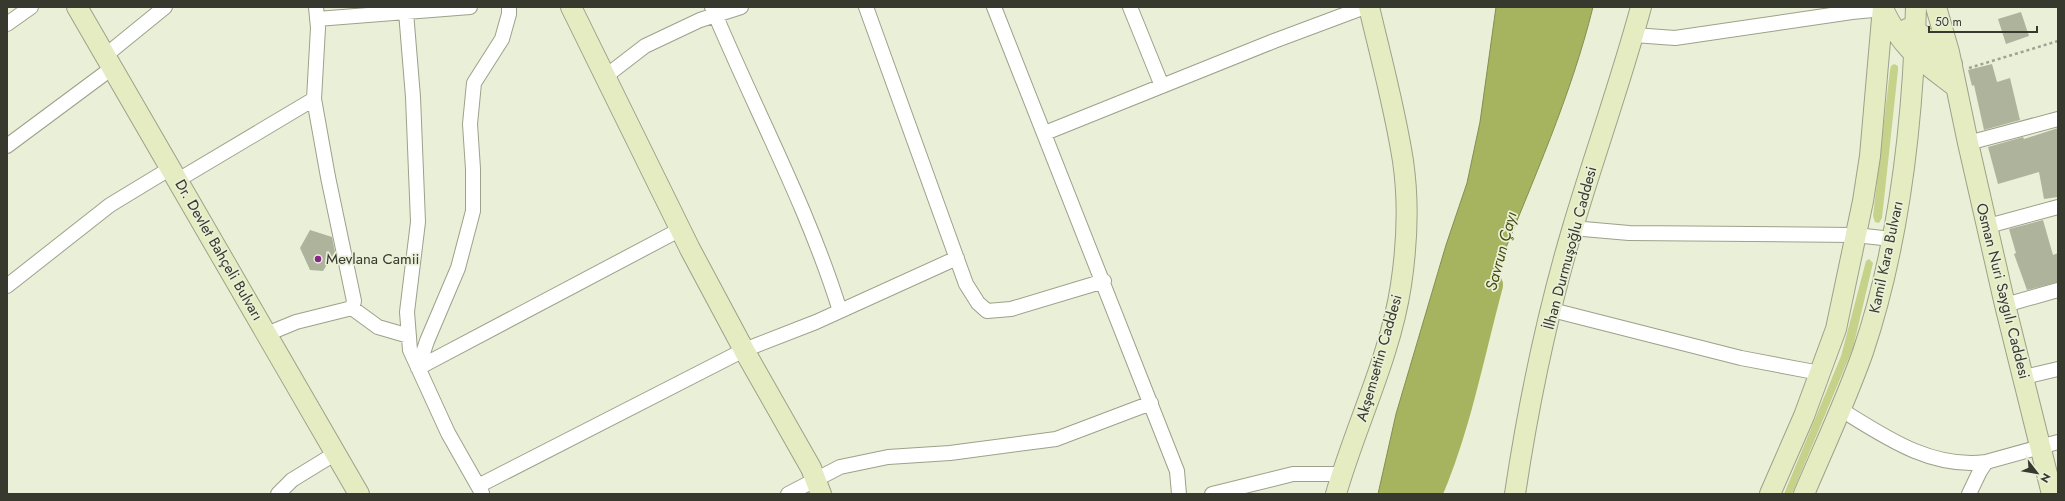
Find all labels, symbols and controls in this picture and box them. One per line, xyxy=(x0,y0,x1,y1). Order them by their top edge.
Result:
scale bar xyxy=(1929,8,2037,34)
text: 50 m xyxy=(1935,13,1962,31)
street label: İlhan Durmuşoğlu Caddesi xyxy=(1538,164,1602,332)
street label: Dr. Devlet Bahçeli Bulvarı xyxy=(170,175,268,325)
street label: Kamil Kara Bulvarı xyxy=(1863,199,1909,315)
street label: Osman Nuri Saygılı Caddesi xyxy=(1970,201,2036,381)
water label: Savrun Çayı xyxy=(1479,209,1523,293)
place label: Mevlana Camii xyxy=(326,248,420,270)
marker: Mevlana Camii xyxy=(313,254,323,264)
street label: Akşemsettin Caddesi xyxy=(1350,292,1408,424)
north arrow xyxy=(2017,453,2057,493)
text: N xyxy=(2036,470,2055,486)

